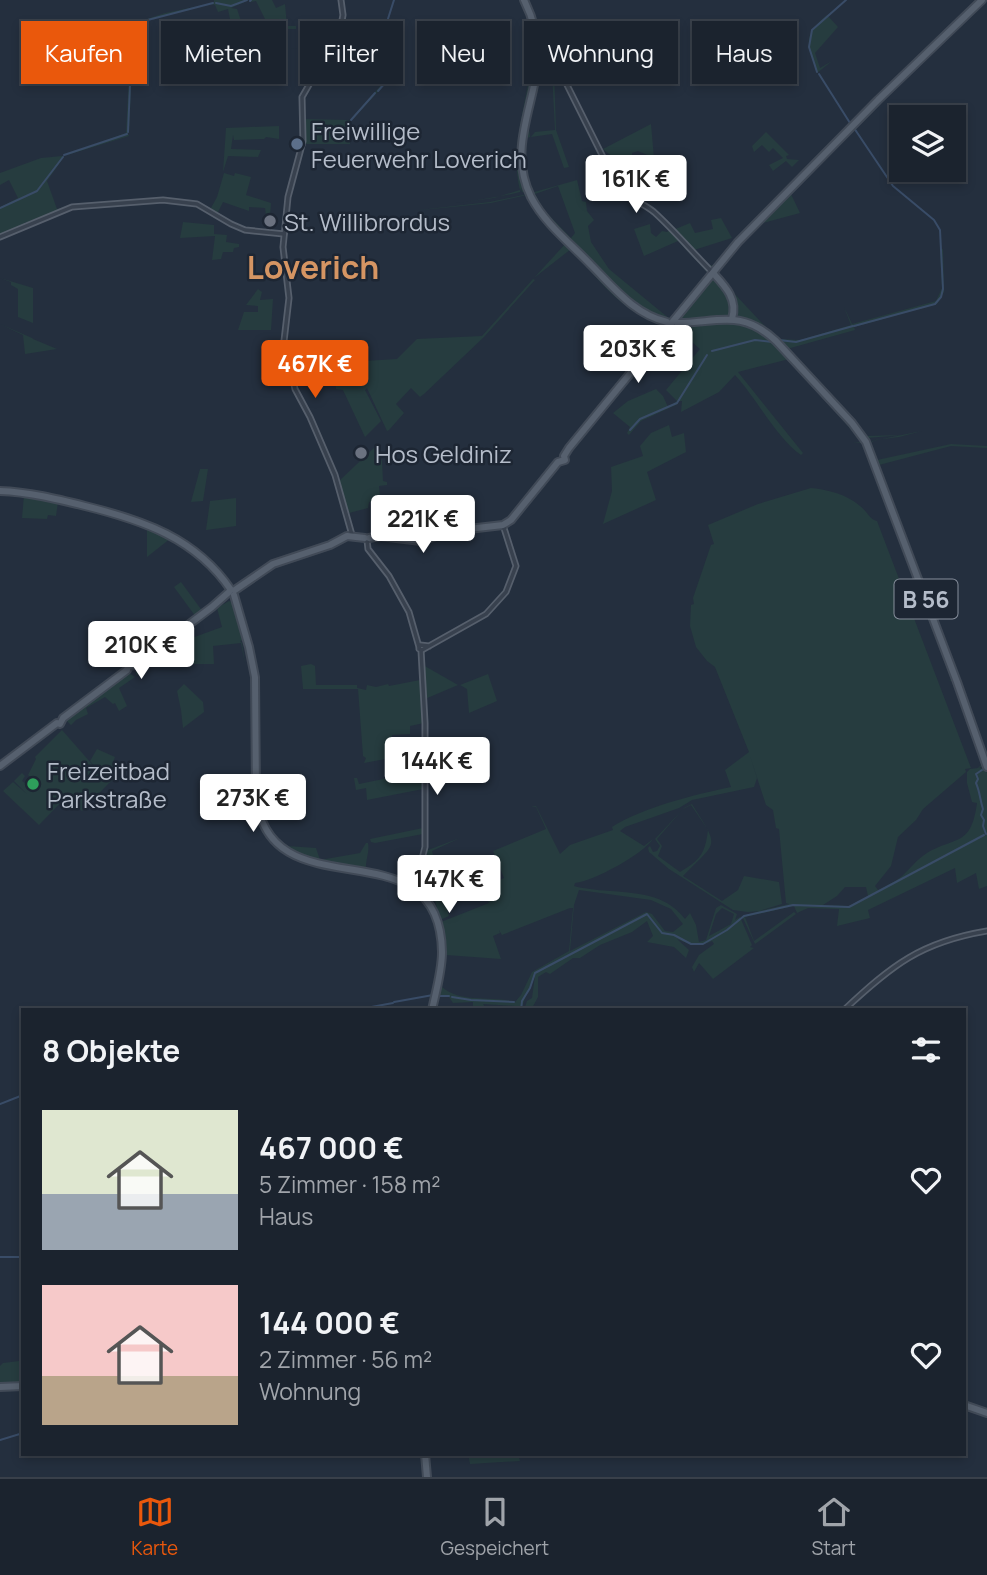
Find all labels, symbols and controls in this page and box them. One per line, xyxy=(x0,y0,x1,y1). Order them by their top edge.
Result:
chip: Kaufen xyxy=(21,21,147,84)
chip: Mieten xyxy=(161,21,286,84)
chip: Filter xyxy=(300,21,403,84)
chip: Neu xyxy=(417,21,510,84)
chip: Wohnung xyxy=(524,21,678,84)
chip: Haus xyxy=(692,21,797,84)
map controls xyxy=(889,105,966,182)
button: layers xyxy=(889,105,966,182)
place label: Freiwillige Feuerwehr Loverich xyxy=(311,114,527,175)
marker: Freiwillige Feuerwehr Loverich xyxy=(289,136,305,152)
pin: 161K € xyxy=(579,156,693,215)
text: 161K € xyxy=(602,162,670,194)
place label: St. Willibrordus xyxy=(284,205,450,238)
marker: St. Willibrordus xyxy=(262,213,278,229)
district label: Loverich xyxy=(247,245,379,289)
pin: 203K € xyxy=(581,326,695,385)
text: 203K € xyxy=(600,332,676,364)
pin: 467K € xyxy=(258,340,372,400)
text: 467K € xyxy=(277,347,353,379)
place label: Hos Geldiniz xyxy=(375,437,512,470)
marker: Hos Geldiniz xyxy=(353,445,369,461)
pin: 221K € xyxy=(366,496,480,555)
text: 221K € xyxy=(387,502,459,534)
road number: B 56 xyxy=(894,580,958,618)
pin: 210K € xyxy=(84,622,198,681)
text: 210K € xyxy=(104,628,178,660)
pin: 144K € xyxy=(380,738,494,797)
text: 144K € xyxy=(401,744,473,776)
place label: Freizeitbad Parkstraße xyxy=(47,754,170,815)
pin: 273K € xyxy=(196,774,310,834)
marker: Freizeitbad Parkstraße xyxy=(25,776,41,792)
text: 273K € xyxy=(216,781,290,813)
pin: 147K € xyxy=(392,856,506,915)
text: 147K € xyxy=(413,862,485,894)
text: 8 Objekte xyxy=(42,1030,180,1071)
icon: filters xyxy=(907,1031,945,1069)
text: 467 000 € xyxy=(259,1127,404,1168)
icon: home xyxy=(98,1138,182,1222)
icon: heart xyxy=(907,1161,945,1199)
text: 5 Zimmer · 158 m² xyxy=(259,1168,440,1200)
text: Haus xyxy=(259,1200,313,1232)
text: 144 000 € xyxy=(259,1302,400,1343)
icon: home xyxy=(98,1313,182,1397)
icon: heart xyxy=(907,1336,945,1374)
text: 2 Zimmer · 56 m² xyxy=(259,1343,432,1375)
text: Wohnung xyxy=(259,1375,361,1407)
tab: Karte xyxy=(131,1493,178,1561)
tab: Gespeichert xyxy=(441,1493,549,1561)
tab: Start xyxy=(811,1493,856,1561)

